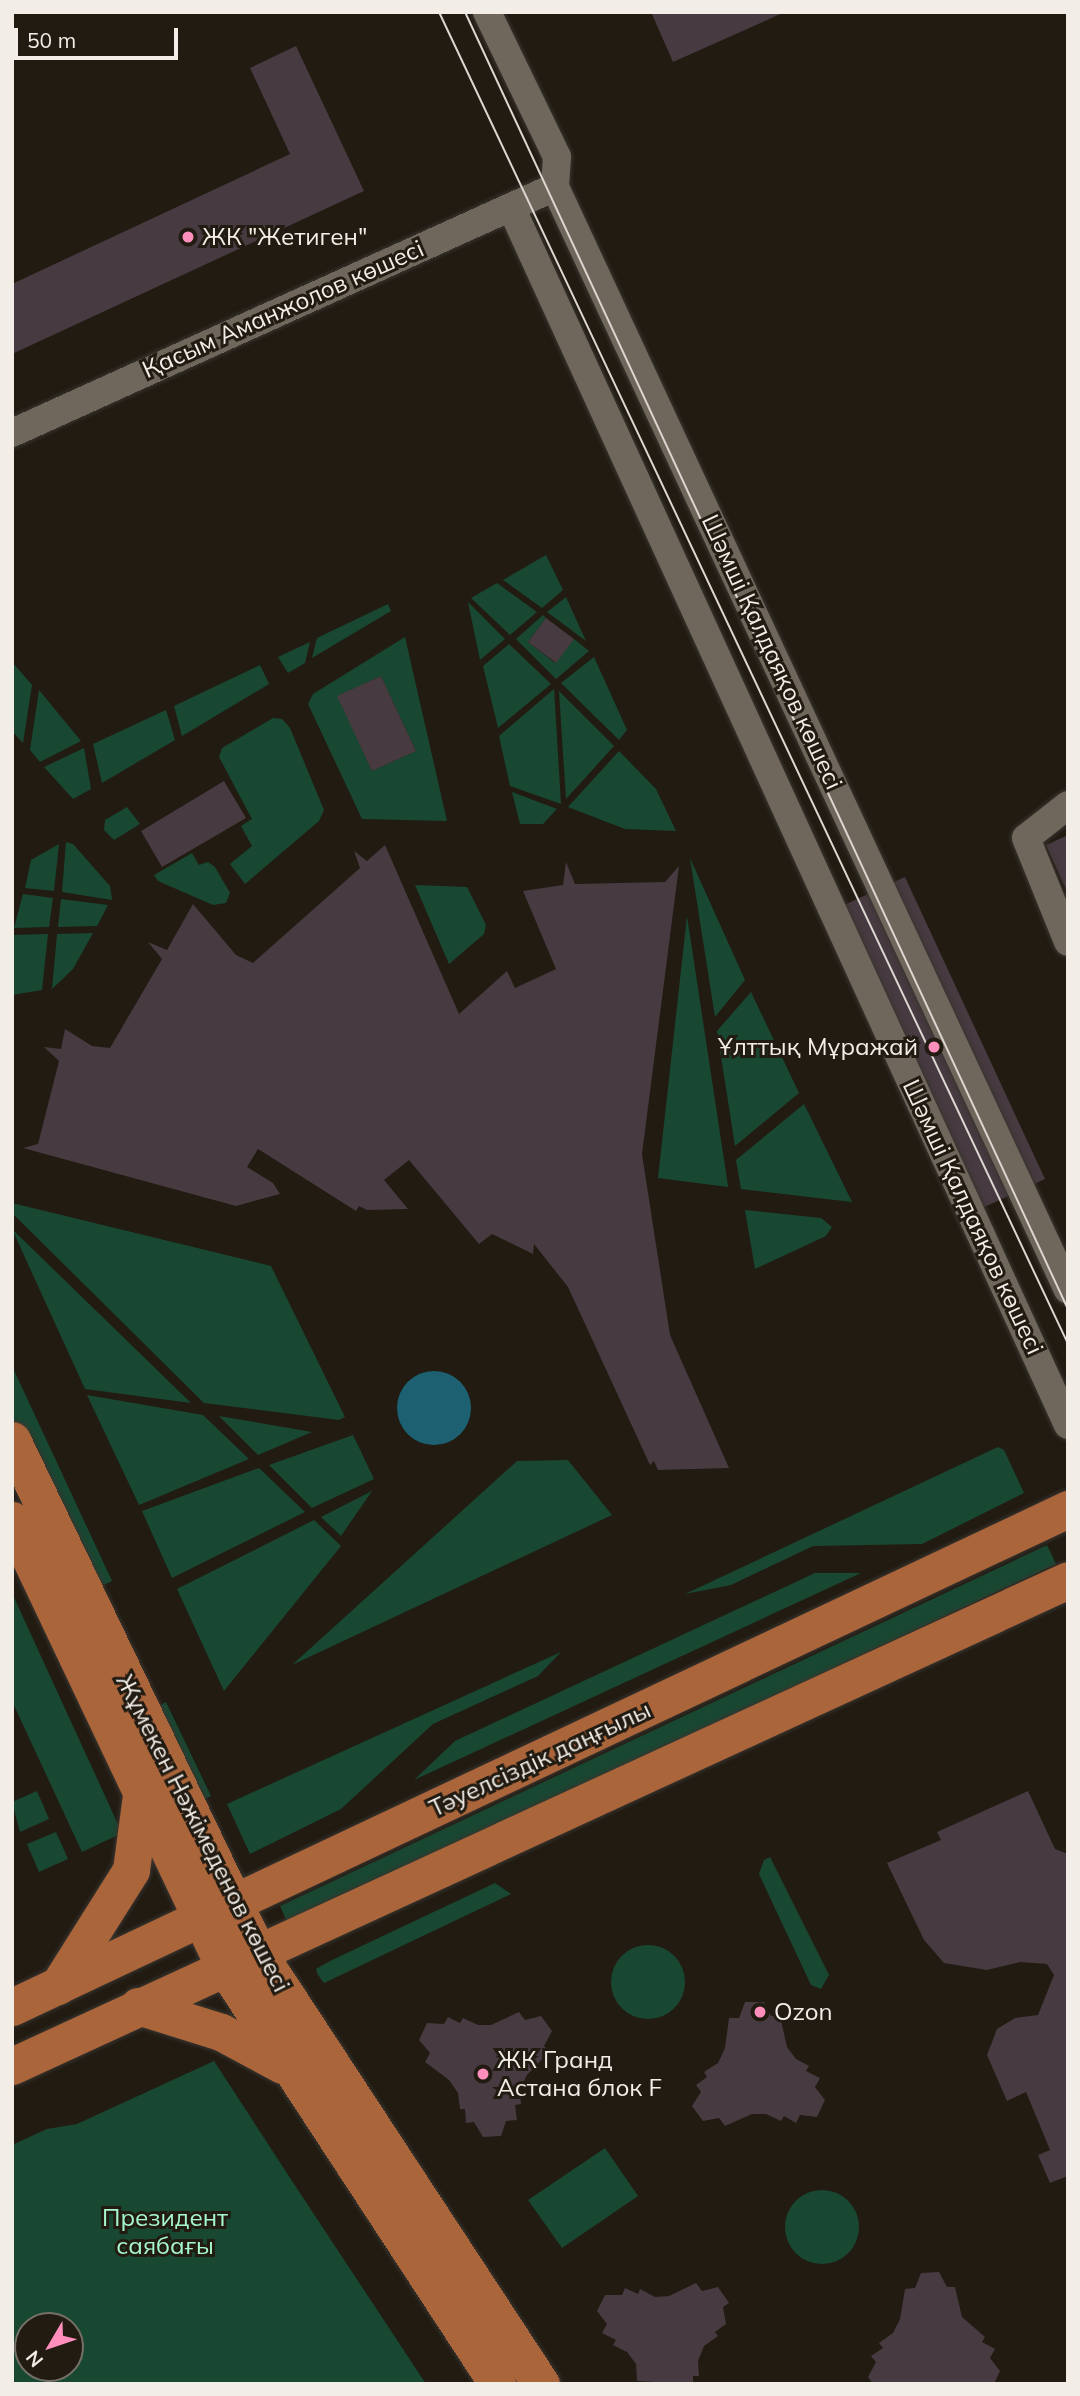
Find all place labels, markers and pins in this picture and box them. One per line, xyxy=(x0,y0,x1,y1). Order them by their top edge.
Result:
place label: ЖК "Жетиген" xyxy=(202,223,367,251)
marker: ЖК "Жетиген" xyxy=(180,229,196,245)
place label: Ұлттық Мұражай xyxy=(718,1033,918,1061)
marker: Ұлттық Мұражай xyxy=(924,1037,944,1057)
place label: Ozon xyxy=(774,1998,833,2026)
marker: Ozon xyxy=(752,2004,768,2020)
place label: ЖК Гранд Астана блок F xyxy=(497,2046,662,2102)
marker: ЖК Гранд Астана блок F xyxy=(475,2066,491,2082)

